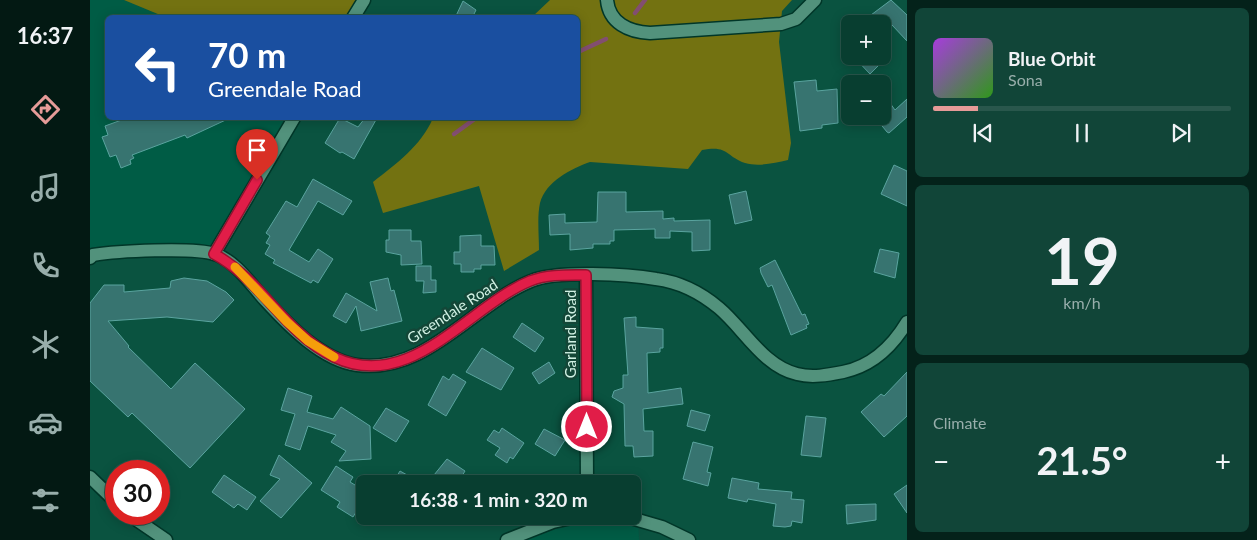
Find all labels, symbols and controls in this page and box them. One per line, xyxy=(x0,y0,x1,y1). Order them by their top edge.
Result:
map controls xyxy=(841,15,891,125)
button: + xyxy=(841,15,891,65)
text: 16:37 xyxy=(17,22,73,49)
text: 70 m xyxy=(208,33,286,75)
icon: left xyxy=(125,35,190,100)
text: Blue Orbit xyxy=(1008,47,1096,70)
text: Sona xyxy=(1008,70,1043,89)
text: Greendale Road xyxy=(208,75,361,102)
button: − xyxy=(841,75,891,125)
icon: directions xyxy=(28,92,63,127)
icon: previous xyxy=(969,119,997,147)
icon: pause xyxy=(1068,119,1096,147)
icon: next xyxy=(1167,119,1195,147)
pin xyxy=(236,129,278,180)
icon: arrive xyxy=(243,136,271,164)
icon: music xyxy=(28,170,63,205)
text: 19 xyxy=(1044,221,1120,299)
icon: phone xyxy=(28,248,63,283)
street label: Greendale Road xyxy=(403,275,501,347)
street label: Garland Road xyxy=(561,290,579,378)
text: km/h xyxy=(1063,293,1101,312)
icon: climate xyxy=(28,327,63,362)
position arrow xyxy=(560,400,612,452)
icon: car xyxy=(28,405,63,440)
text: Climate xyxy=(933,413,986,432)
text: 21.5° xyxy=(1037,437,1127,483)
text: − xyxy=(933,444,949,478)
text: + xyxy=(1215,444,1231,478)
speed limit sign: 30 xyxy=(105,460,170,525)
icon: filters xyxy=(28,483,63,518)
text: 16:38 · 1 min · 320 m xyxy=(409,488,588,511)

